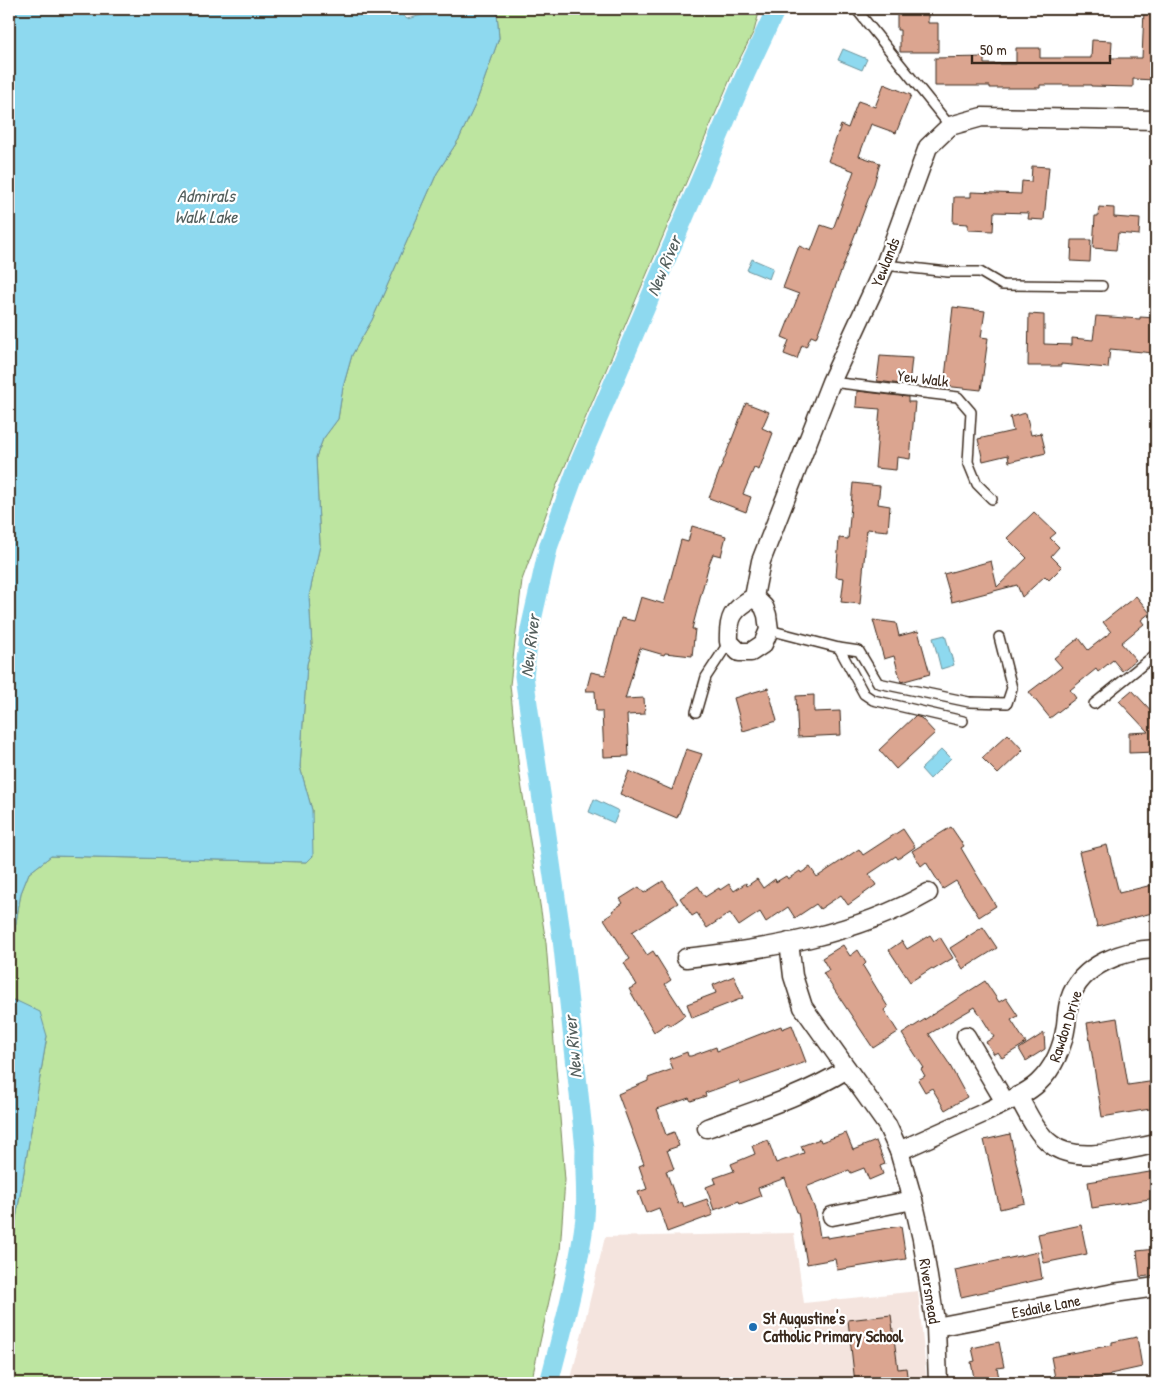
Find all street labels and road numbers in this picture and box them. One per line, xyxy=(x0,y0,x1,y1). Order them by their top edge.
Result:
street label: Yewlands xyxy=(865,234,905,290)
street label: Yew Walk xyxy=(896,364,950,392)
street label: Rawdon Drive xyxy=(1043,986,1087,1065)
street label: Riversmead xyxy=(914,1257,946,1325)
street label: Esdaile Lane xyxy=(1010,1288,1083,1323)

